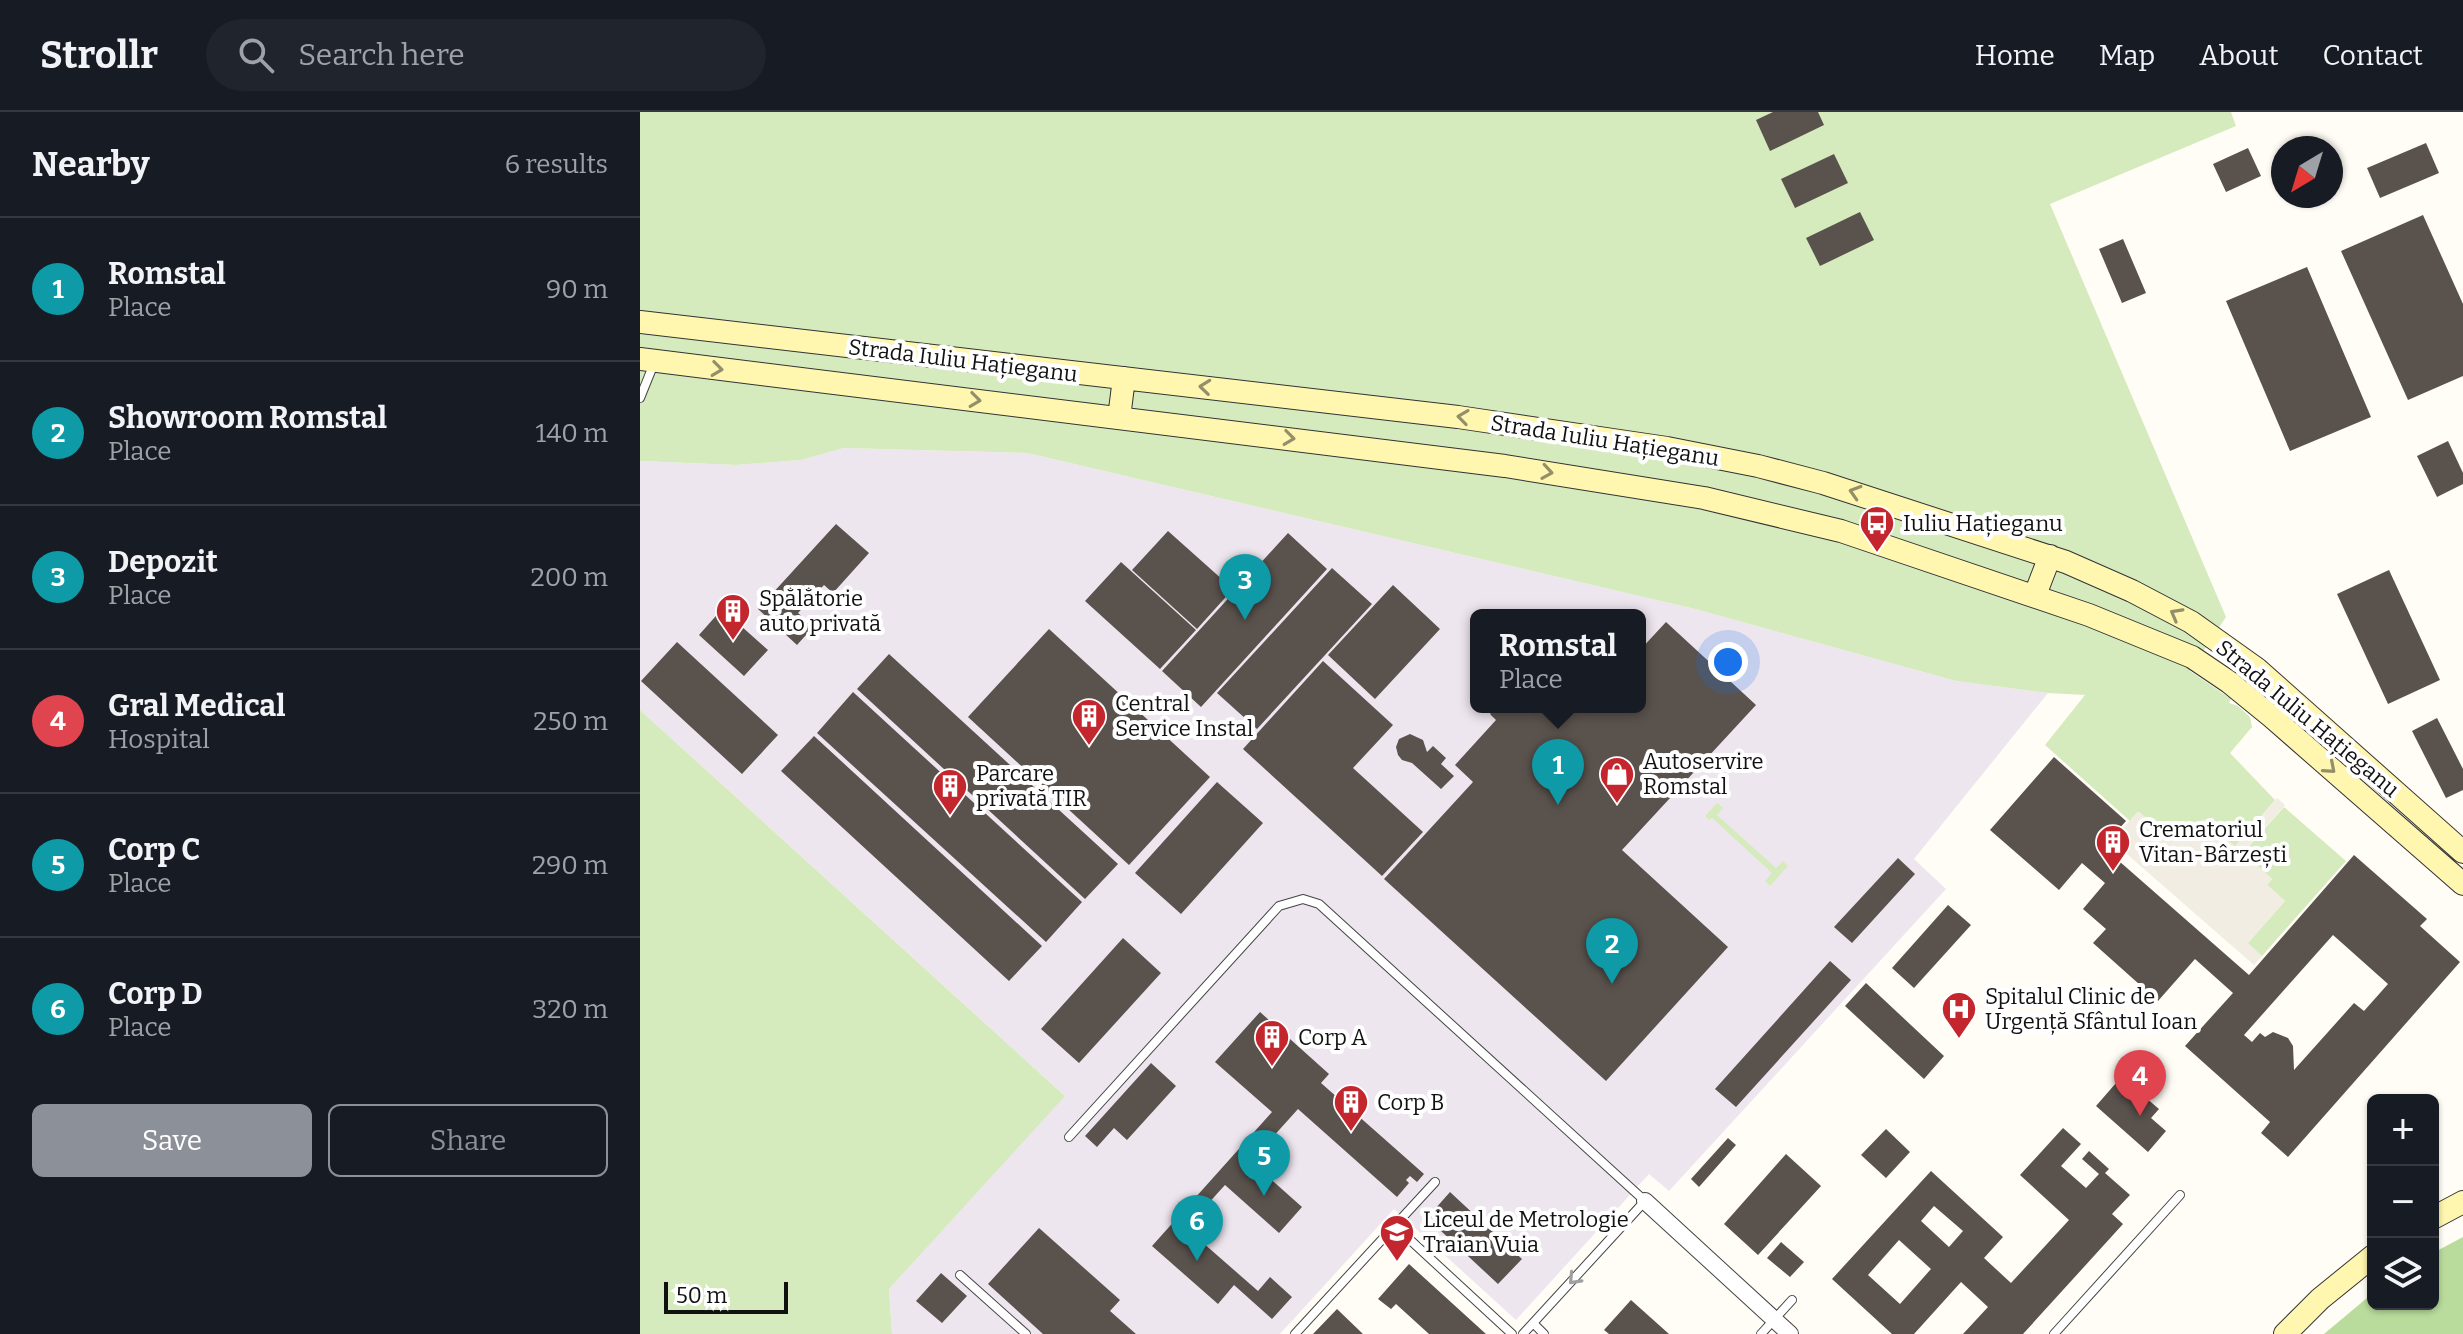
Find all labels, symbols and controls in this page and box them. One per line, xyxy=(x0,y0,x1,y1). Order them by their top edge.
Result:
search box xyxy=(206,19,766,91)
text: Strollr xyxy=(40,32,158,78)
icon: search xyxy=(234,33,278,77)
text: Search here xyxy=(298,37,465,73)
text: Home xyxy=(1975,39,2055,72)
text: Map xyxy=(2099,39,2155,72)
text: About xyxy=(2199,39,2279,72)
text: Contact xyxy=(2323,39,2423,72)
north arrow xyxy=(2271,136,2343,208)
text: Nearby xyxy=(32,144,150,185)
text: 6 results xyxy=(505,149,608,180)
text: Romstal xyxy=(108,256,226,292)
text: 1 xyxy=(52,274,64,305)
text: 90 m xyxy=(546,274,608,305)
text: Place xyxy=(108,292,172,323)
street label: Strada Iuliu Hațieganu xyxy=(847,333,1079,389)
one-way arrow xyxy=(711,360,724,377)
one-way arrow xyxy=(1198,378,1211,395)
one-way arrow xyxy=(969,392,982,409)
text: Showroom Romstal xyxy=(108,400,387,436)
one-way arrow xyxy=(1456,409,1469,426)
street label: Strada Iuliu Hațieganu xyxy=(1489,409,1721,473)
text: 2 xyxy=(51,418,65,449)
text: 140 m xyxy=(536,418,608,449)
one-way arrow xyxy=(1283,429,1296,446)
text: Place xyxy=(108,436,172,467)
one-way arrow xyxy=(1540,463,1554,480)
one-way arrow xyxy=(1849,485,1863,501)
bus stop icon: Iuliu Hațieganu xyxy=(1858,504,1896,554)
place label: Iuliu Hațieganu xyxy=(1903,510,2063,538)
text: Depozit xyxy=(108,544,218,580)
pin: 3 xyxy=(1219,554,1271,620)
text: 3 xyxy=(51,562,65,593)
text: 200 m xyxy=(531,562,608,593)
text: Place xyxy=(108,580,172,611)
place label: Spălătorie auto privată xyxy=(759,585,881,637)
building icon: Spălătorie auto privată xyxy=(714,592,752,642)
one-way arrow xyxy=(2171,608,2185,624)
popup xyxy=(1470,609,1646,713)
text: Romstal xyxy=(1499,628,1617,664)
street label: Strada Iuliu Hațieganu xyxy=(2210,634,2405,804)
your location xyxy=(1708,642,1748,682)
text: Place xyxy=(1499,664,1563,695)
text: Gral Medical xyxy=(108,688,285,724)
place label: Central Service Instal xyxy=(1115,690,1253,742)
building icon: Central Service Instal xyxy=(1070,697,1108,747)
text: 4 xyxy=(50,706,66,737)
text: 250 m xyxy=(533,706,608,737)
text: Hospital xyxy=(108,724,210,755)
pin: 1 xyxy=(1532,739,1584,805)
place label: Autoservire Romstal xyxy=(1643,748,1764,800)
shop icon: Autoservire Romstal xyxy=(1598,755,1636,805)
one-way arrow xyxy=(2321,758,2336,773)
place label: Parcare privată TIR xyxy=(976,760,1087,812)
building icon: Parcare privată TIR xyxy=(931,767,969,817)
place label: Crematoriul Vitan-Bârzești xyxy=(2139,816,2287,869)
building icon: Crematoriul Vitan-Bârzești xyxy=(2094,823,2132,873)
text: Corp C xyxy=(108,832,200,868)
text: 5 xyxy=(51,850,65,881)
text: 290 m xyxy=(532,850,608,881)
text: Place xyxy=(108,868,172,899)
pin: 2 xyxy=(1586,918,1638,984)
text: Corp D xyxy=(108,976,203,1012)
place label: Spitalul Clinic de Urgență Sfântul Ioan xyxy=(1985,983,2197,1036)
hospital icon: Spitalul Clinic de Urgență Sfântul Ioan xyxy=(1940,990,1978,1040)
text: 6 xyxy=(50,994,66,1025)
text: 320 m xyxy=(532,994,608,1025)
text: Place xyxy=(108,1012,172,1043)
building icon: Corp A xyxy=(1253,1018,1291,1068)
place label: Corp A xyxy=(1298,1024,1367,1051)
pin: 4 xyxy=(2114,1050,2166,1116)
building icon: Corp B xyxy=(1332,1083,1370,1133)
place label: Corp B xyxy=(1377,1089,1444,1116)
map controls xyxy=(2367,1094,2439,1310)
button: + xyxy=(2367,1094,2439,1166)
button: Save xyxy=(32,1104,312,1177)
button: Share xyxy=(328,1104,608,1177)
pin: 5 xyxy=(1238,1130,1290,1196)
button: − xyxy=(2367,1166,2439,1238)
pin: 6 xyxy=(1171,1195,1223,1261)
place label: Liceul de Metrologie Traian Vuia xyxy=(1423,1206,1629,1258)
school or university icon: Liceul de Metrologie Traian Vuia xyxy=(1378,1213,1416,1263)
button: layers xyxy=(2367,1238,2439,1310)
one-way arrow xyxy=(1569,1270,1583,1285)
scale bar xyxy=(664,1278,788,1314)
text: 50 m xyxy=(676,1282,727,1309)

